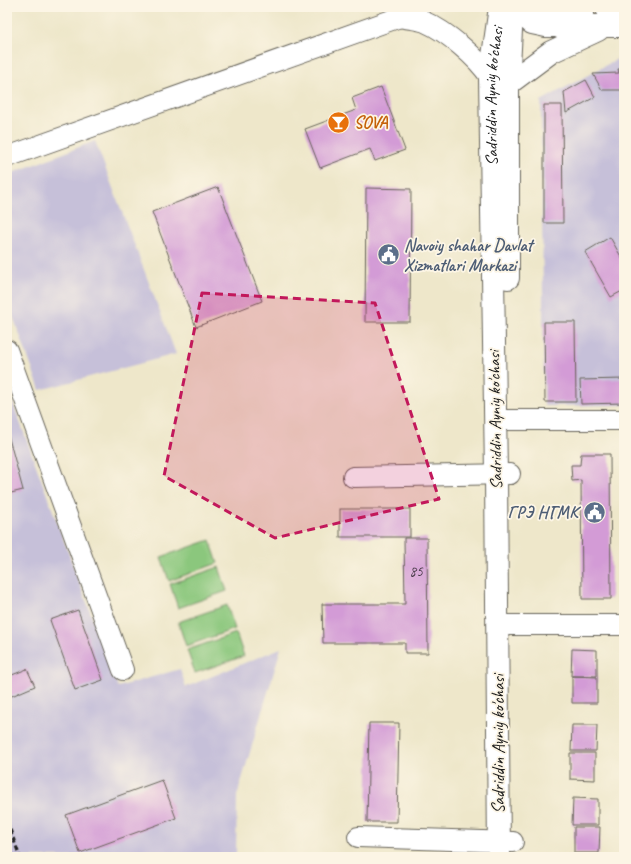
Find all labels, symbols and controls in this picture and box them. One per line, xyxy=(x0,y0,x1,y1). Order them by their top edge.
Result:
street label: Sadriddin Ayniy ko'chasi xyxy=(479,24,508,166)
bar icon: SOVA xyxy=(326,109,352,135)
place label: SOVA xyxy=(354,112,389,133)
place label: Navoiy shahar Davlat Xizmatlari Markazi xyxy=(404,235,535,276)
public building icon: Navoiy shahar Davlat Xizmatlari Markazi xyxy=(375,242,401,268)
street label: Sadriddin Ayniy ko'chasi xyxy=(483,348,507,490)
public building icon: ГРЭ НГМК xyxy=(581,499,607,525)
place label: ГРЭ НГМК xyxy=(508,502,581,523)
house number: 85 xyxy=(409,562,424,581)
street label: Sadriddin Ayniy ko'chasi xyxy=(488,673,509,814)

